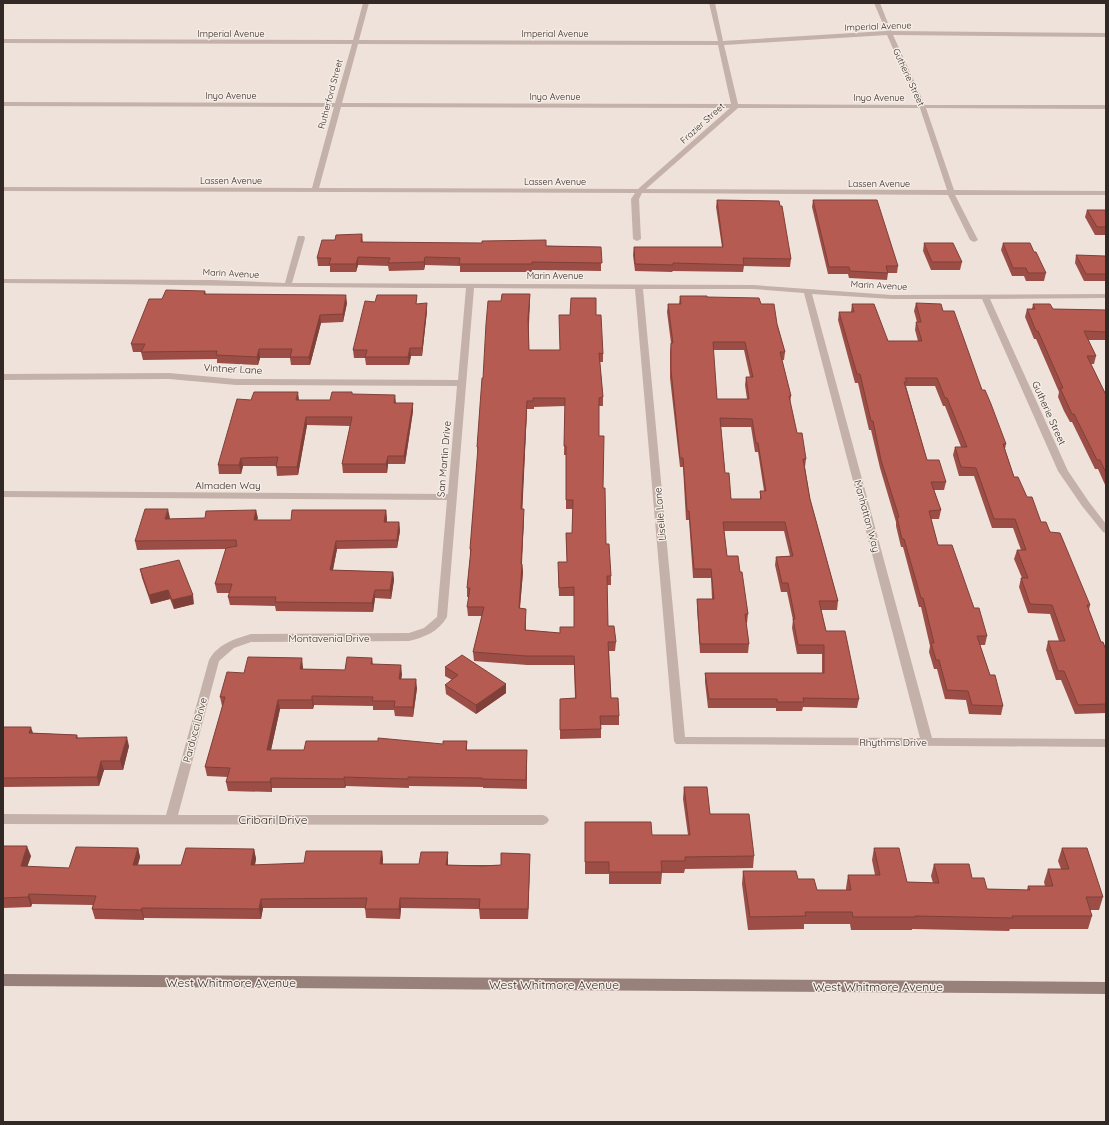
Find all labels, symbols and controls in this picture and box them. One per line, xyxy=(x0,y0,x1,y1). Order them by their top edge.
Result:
street label: Imperial Avenue xyxy=(844,19,912,33)
street label: Imperial Avenue xyxy=(197,28,265,39)
street label: Imperial Avenue xyxy=(521,28,589,39)
street label: Gutherie Street xyxy=(891,47,927,107)
street label: Rutherford Street xyxy=(315,58,345,130)
street label: Inyo Avenue xyxy=(205,90,257,101)
street label: Inyo Avenue xyxy=(529,91,581,102)
street label: Inyo Avenue xyxy=(853,92,905,103)
street label: Frazier Street xyxy=(678,100,726,146)
street label: Lassen Avenue xyxy=(200,175,262,186)
street label: Lassen Avenue xyxy=(524,176,586,187)
street label: Lassen Avenue xyxy=(848,178,910,189)
street label: Marin Avenue xyxy=(202,266,260,280)
street label: Marin Avenue xyxy=(527,270,583,281)
street label: Marin Avenue xyxy=(850,278,908,292)
street label: Vintner Lane xyxy=(203,361,263,377)
street label: Gutherie Street xyxy=(1029,379,1069,448)
street label: San Martin Drive xyxy=(434,420,454,498)
street label: Manhattan Way xyxy=(851,478,883,554)
street label: Almaden Way xyxy=(195,479,261,492)
street label: Liselle Lane xyxy=(651,486,669,541)
street label: Montavenia Drive xyxy=(288,632,370,645)
street label: Parducci Drive xyxy=(180,696,210,764)
street label: Rhythms Drive xyxy=(859,736,927,749)
street label: Cribari Drive xyxy=(239,812,308,827)
street label: West Whitmore Avenue xyxy=(166,975,296,990)
street label: West Whitmore Avenue xyxy=(489,977,619,992)
street label: West Whitmore Avenue xyxy=(813,979,943,994)

